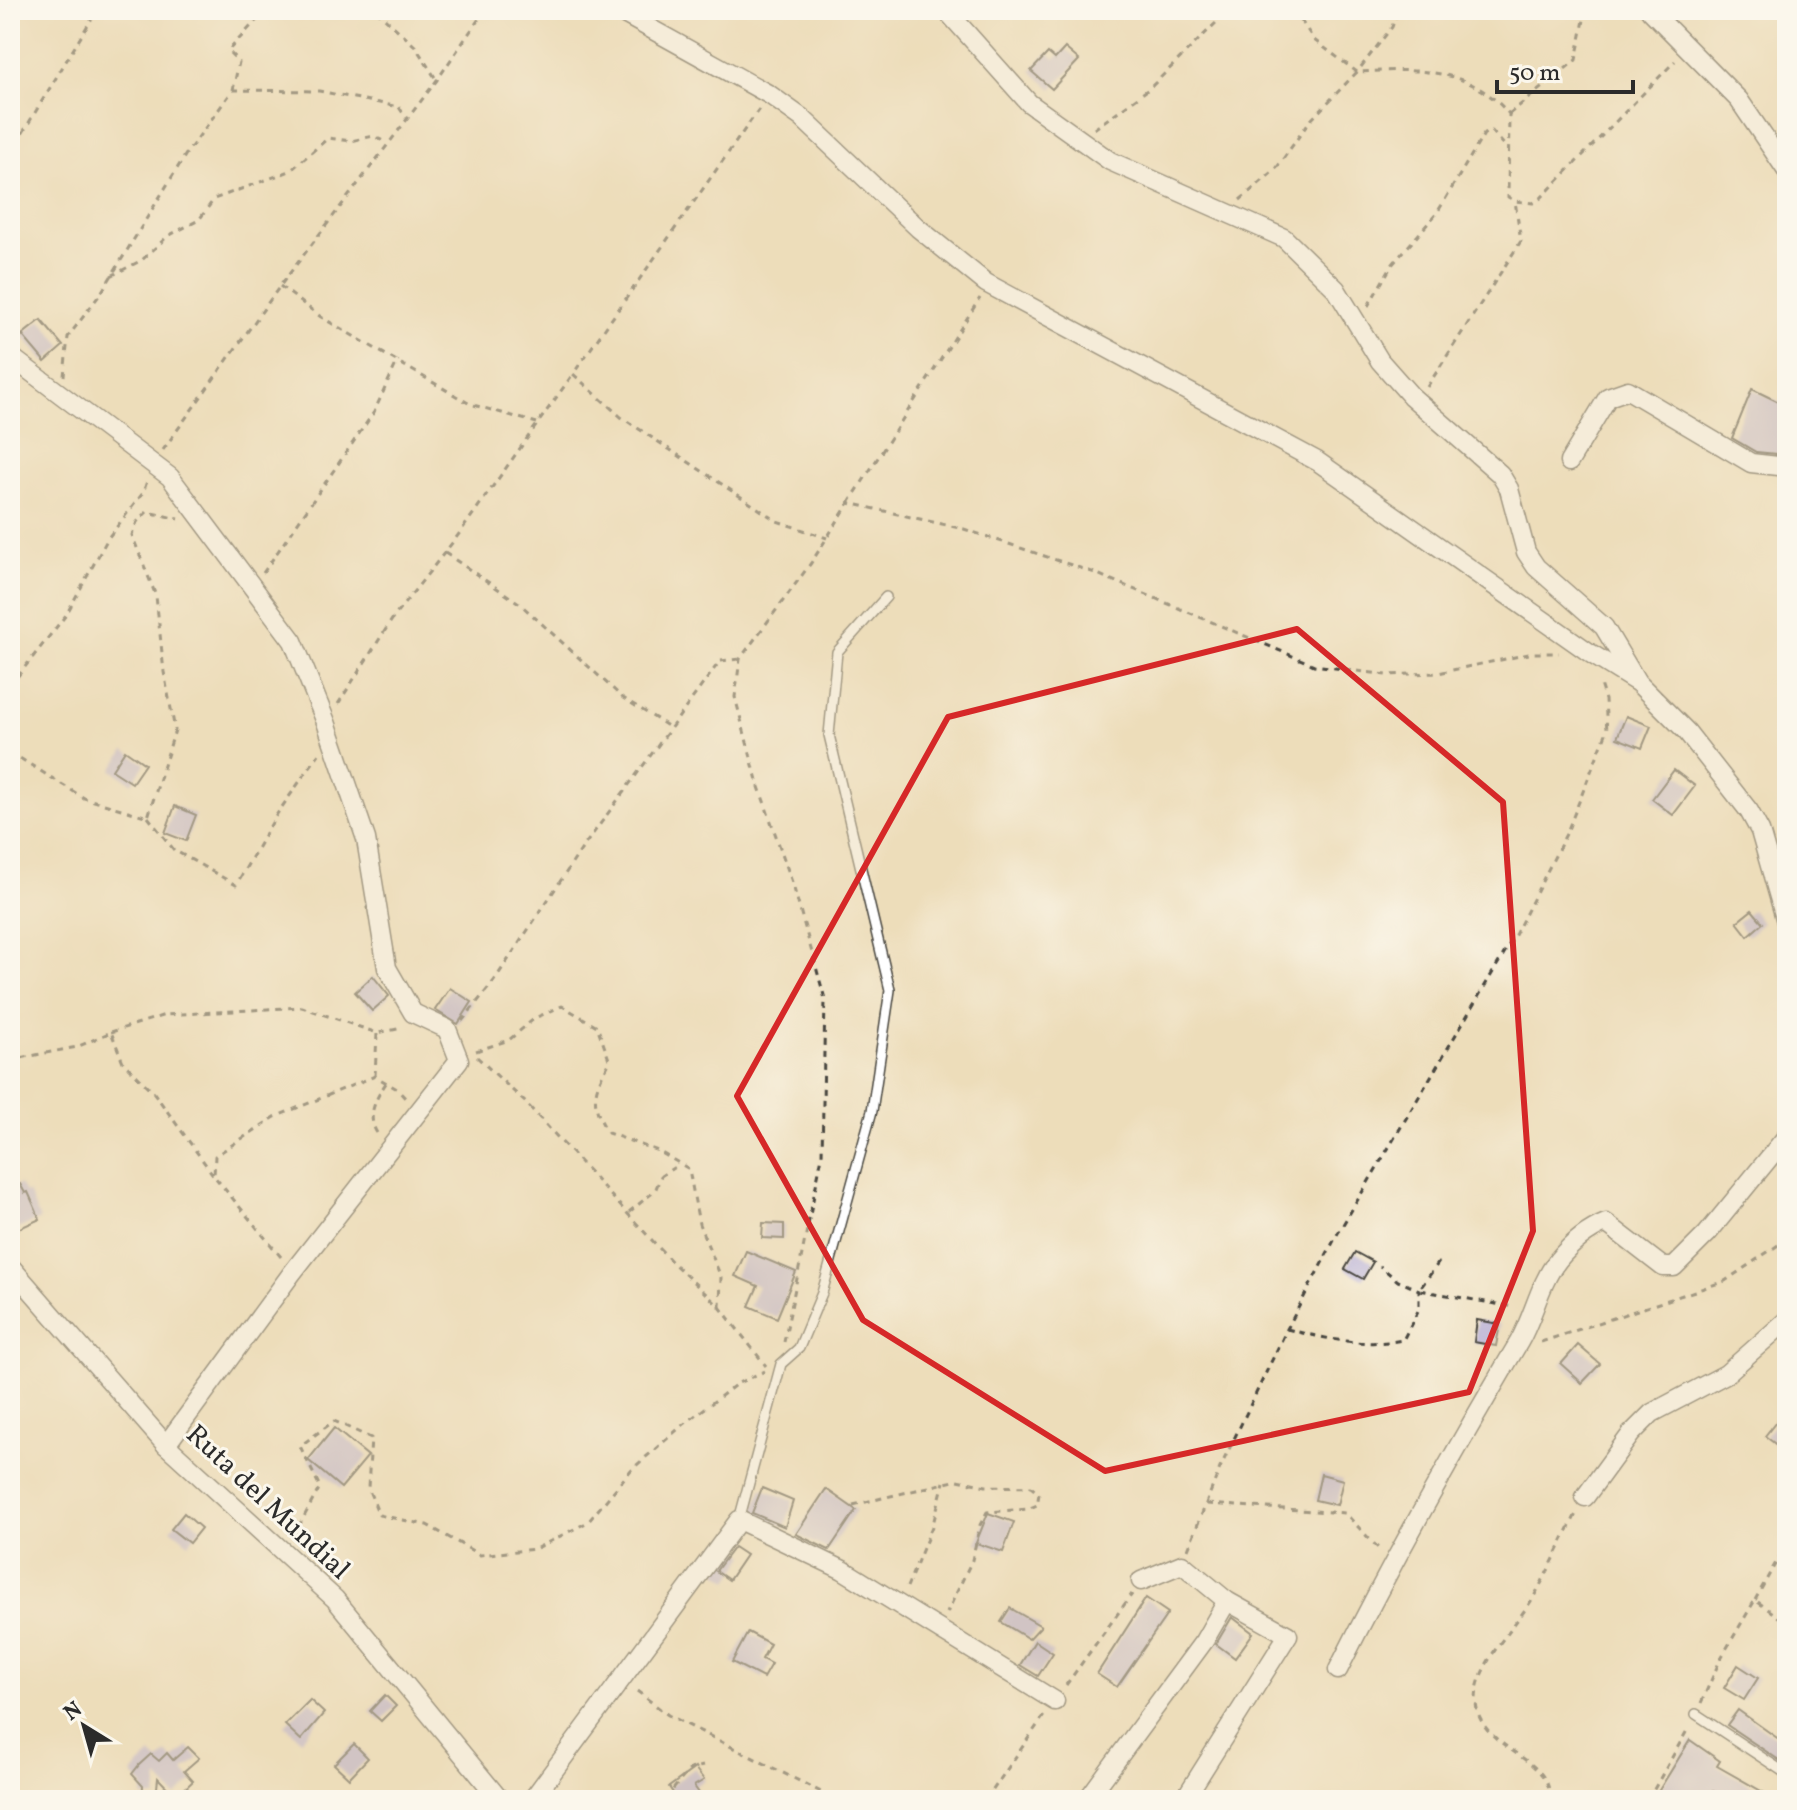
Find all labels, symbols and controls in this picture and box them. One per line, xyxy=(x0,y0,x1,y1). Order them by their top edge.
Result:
scale bar xyxy=(1497,44,1633,94)
text: 50 m xyxy=(1509,57,1561,91)
street label: Ruta del Mundial xyxy=(177,1416,358,1589)
north arrow xyxy=(44,1686,124,1766)
text: N xyxy=(58,1695,89,1729)

